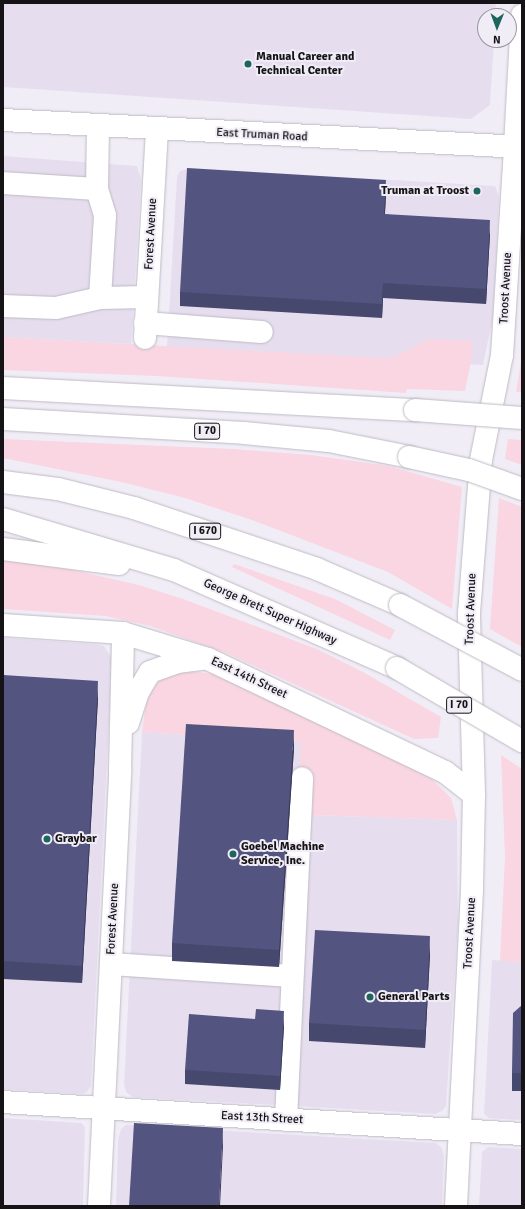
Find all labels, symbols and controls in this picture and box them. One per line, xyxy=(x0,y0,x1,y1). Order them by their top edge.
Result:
north arrow xyxy=(477,8,517,48)
text: N xyxy=(493,33,501,46)
place label: Manual Career and Technical Center xyxy=(256,50,354,78)
marker: Manual Career and Technical Center xyxy=(243,59,253,69)
street label: East Truman Road xyxy=(216,125,308,145)
place label: Truman at Troost xyxy=(381,184,469,198)
marker: Truman at Troost xyxy=(472,186,482,196)
street label: Forest Avenue xyxy=(142,198,160,270)
street label: Troost Avenue xyxy=(497,252,515,324)
road number: I 70 xyxy=(194,422,220,440)
road number: I 670 xyxy=(189,522,221,540)
street label: Troost Avenue xyxy=(463,573,479,645)
street label: George Brett Super Highway xyxy=(201,576,339,648)
street label: East 14th Street xyxy=(209,654,289,702)
road number: I 70 xyxy=(446,696,472,714)
place label: Graybar xyxy=(55,832,97,846)
marker: Graybar xyxy=(42,834,52,844)
place label: Goebel Machine Service, Inc. xyxy=(241,840,324,868)
marker: Goebel Machine Service, Inc. xyxy=(228,849,238,859)
street label: Forest Avenue xyxy=(104,883,122,955)
street label: Troost Avenue xyxy=(461,897,479,969)
place label: General Parts xyxy=(378,990,450,1004)
marker: General Parts xyxy=(365,992,375,1002)
street label: East 13th Street xyxy=(220,1109,304,1127)

